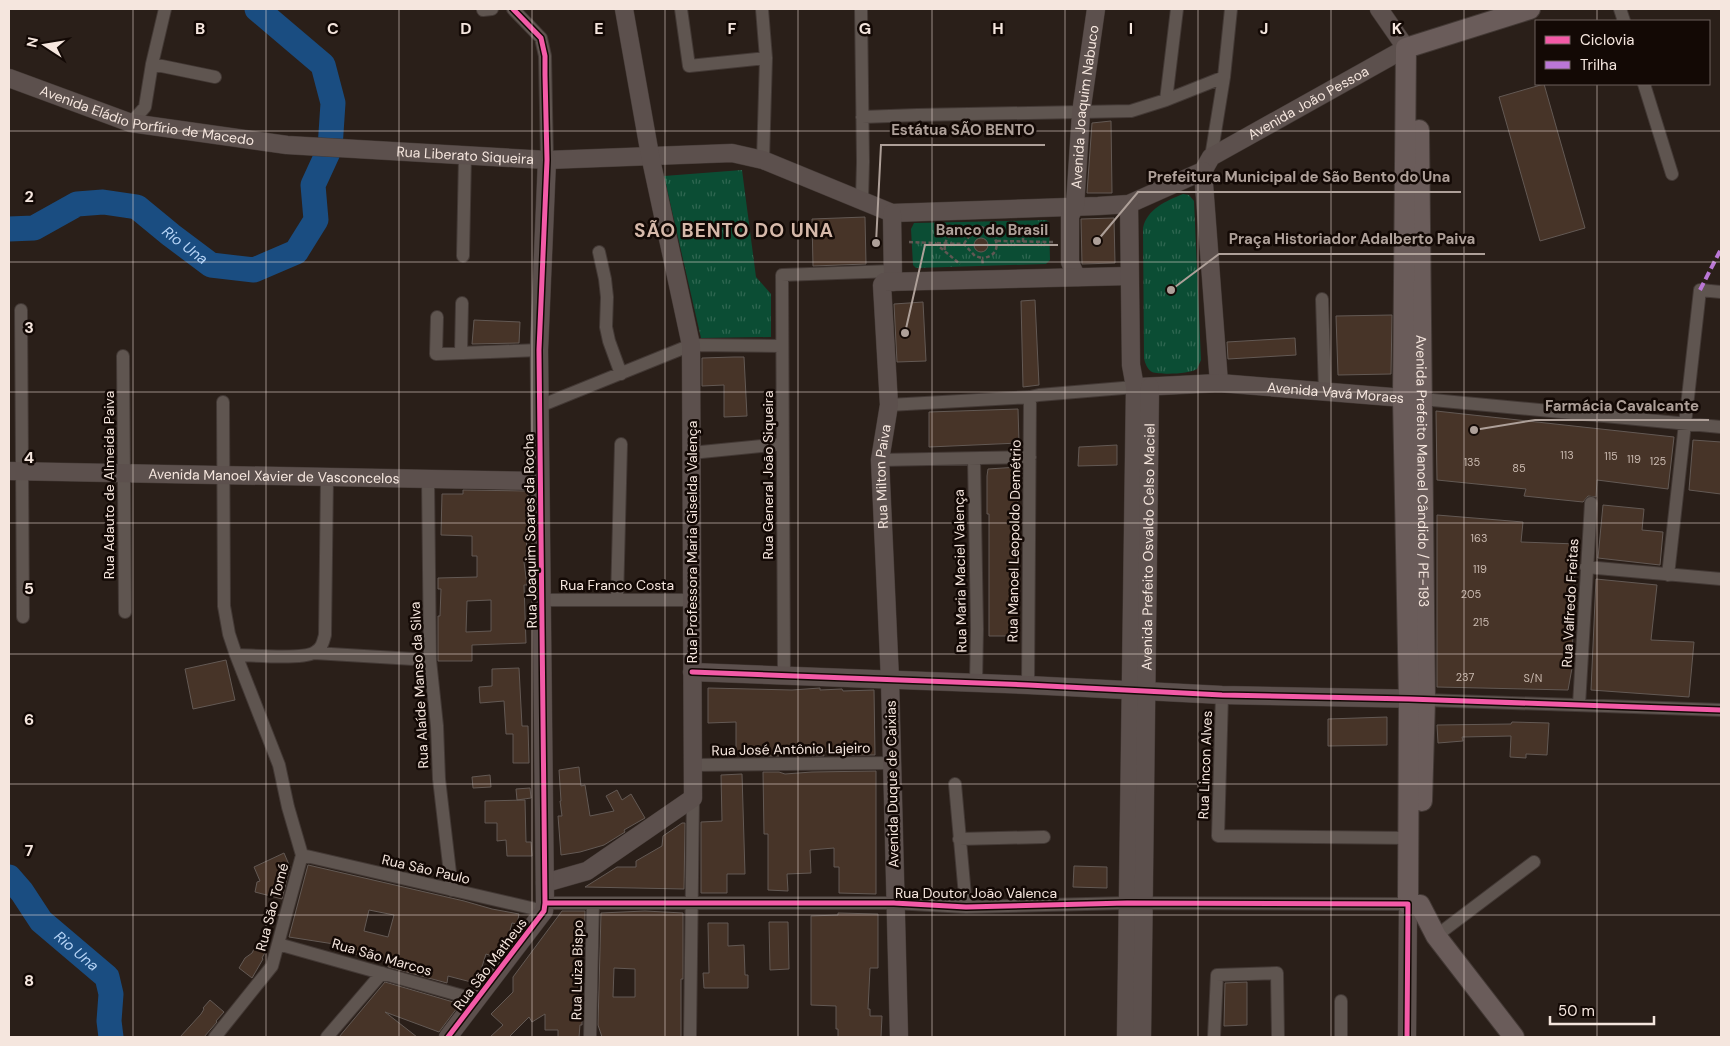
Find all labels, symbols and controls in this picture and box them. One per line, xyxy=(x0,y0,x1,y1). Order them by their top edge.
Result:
text: B xyxy=(195,18,205,39)
text: C xyxy=(327,18,339,39)
text: D xyxy=(460,18,472,39)
text: E xyxy=(594,18,604,39)
text: F xyxy=(728,18,737,39)
text: G xyxy=(859,18,871,39)
text: H xyxy=(992,18,1004,39)
text: I xyxy=(1129,18,1133,39)
text: J xyxy=(1260,18,1268,39)
text: K xyxy=(1392,18,1403,39)
north arrow xyxy=(20,20,70,70)
legend xyxy=(1535,20,1710,85)
street label: Avenida Joaquim Nabuco xyxy=(1067,24,1103,189)
text: Ciclovia xyxy=(1580,30,1634,50)
text: N xyxy=(22,35,42,49)
text: Trilha xyxy=(1580,55,1617,75)
street label: Avenida João Pessoa xyxy=(1244,62,1372,144)
street label: Avenida Eládio Porfírio de Macedo xyxy=(37,81,255,149)
callout: Estátua SÃO BENTO xyxy=(881,115,1045,145)
text: Estátua SÃO BENTO xyxy=(891,120,1035,140)
street label: Rua Liberato Siqueira xyxy=(396,142,534,168)
callout: Prefeitura Municipal de São Bento do Una xyxy=(1138,162,1461,192)
text: Prefeitura Municipal de São Bento do Una xyxy=(1148,167,1450,187)
text: 2 xyxy=(24,186,34,207)
callout: Banco do Brasil xyxy=(925,215,1058,245)
district label: SÃO BENTO DO UNA xyxy=(634,218,834,243)
text: Banco do Brasil xyxy=(936,220,1048,240)
water label: Rio Una xyxy=(158,222,212,269)
callout: Praça Historiador Adalberto Paiva xyxy=(1219,224,1485,254)
text: Praça Historiador Adalberto Paiva xyxy=(1229,229,1475,249)
text: 3 xyxy=(24,317,34,338)
street label: Avenida Prefeito Manoel Cândido / PE-193 xyxy=(1412,335,1433,607)
street label: Avenida Vavá Moraes xyxy=(1266,378,1405,407)
street label: Rua General João Siqueira xyxy=(759,390,777,560)
callout: Farmácia Cavalcante xyxy=(1535,390,1709,420)
street label: Rua Adauto de Almeida Paiva xyxy=(100,391,118,579)
text: Farmácia Cavalcante xyxy=(1545,396,1699,416)
street label: Rua Professora Maria Giselda Valença xyxy=(683,421,701,663)
street label: Rua Milton Paiva xyxy=(871,423,895,529)
street label: Avenida Prefeito Osvaldo Celso Maciel xyxy=(1138,423,1159,671)
street label: Rua Joaquim Soares da Rocha xyxy=(519,434,541,628)
street label: Rua Manoel Leopoldo Demétrio xyxy=(1003,440,1025,642)
text: 4 xyxy=(24,447,34,468)
house number: 113 xyxy=(1560,448,1574,462)
house number: 115 xyxy=(1604,449,1618,463)
house number: 119 xyxy=(1627,452,1641,466)
house number: 125 xyxy=(1650,454,1667,468)
house number: 135 xyxy=(1464,455,1481,469)
house number: 85 xyxy=(1512,461,1526,475)
street label: Avenida Manoel Xavier de Vasconcelos xyxy=(148,465,400,487)
street label: Rua Maria Maciel Valença xyxy=(950,489,970,653)
house number: 163 xyxy=(1471,531,1487,545)
street label: Rua Valfredo Freitas xyxy=(1558,538,1582,668)
house number: 119 xyxy=(1473,562,1487,576)
street label: Rua Franco Costa xyxy=(560,576,674,594)
text: 5 xyxy=(24,578,34,599)
house number: 205 xyxy=(1461,587,1482,601)
street label: Rua Alaíde Manso da Silva xyxy=(406,601,432,769)
house number: 215 xyxy=(1473,615,1490,629)
house number: 237 xyxy=(1456,670,1474,684)
house number: S/N xyxy=(1524,671,1542,685)
street label: Avenida Duque de Caixias xyxy=(882,700,902,868)
text: 6 xyxy=(24,709,34,730)
street label: Rua Lincon Alves xyxy=(1194,710,1216,820)
street label: Rua José Antônio Lajeiro xyxy=(711,739,871,759)
text: 7 xyxy=(25,840,34,861)
street label: Rua São Paulo xyxy=(380,850,472,888)
street label: Rua São Tomé xyxy=(252,861,292,953)
street label: Rua Doutor João Valenca xyxy=(895,884,1057,902)
street label: Rua São Matheus xyxy=(449,914,531,1014)
street label: Rua Luiza Bispo xyxy=(567,920,587,1020)
water label: Rio Una xyxy=(50,926,103,976)
street label: Rua São Marcos xyxy=(330,934,434,980)
text: 8 xyxy=(24,970,34,991)
scale bar xyxy=(1550,994,1654,1026)
text: 50 m xyxy=(1558,1001,1595,1021)

